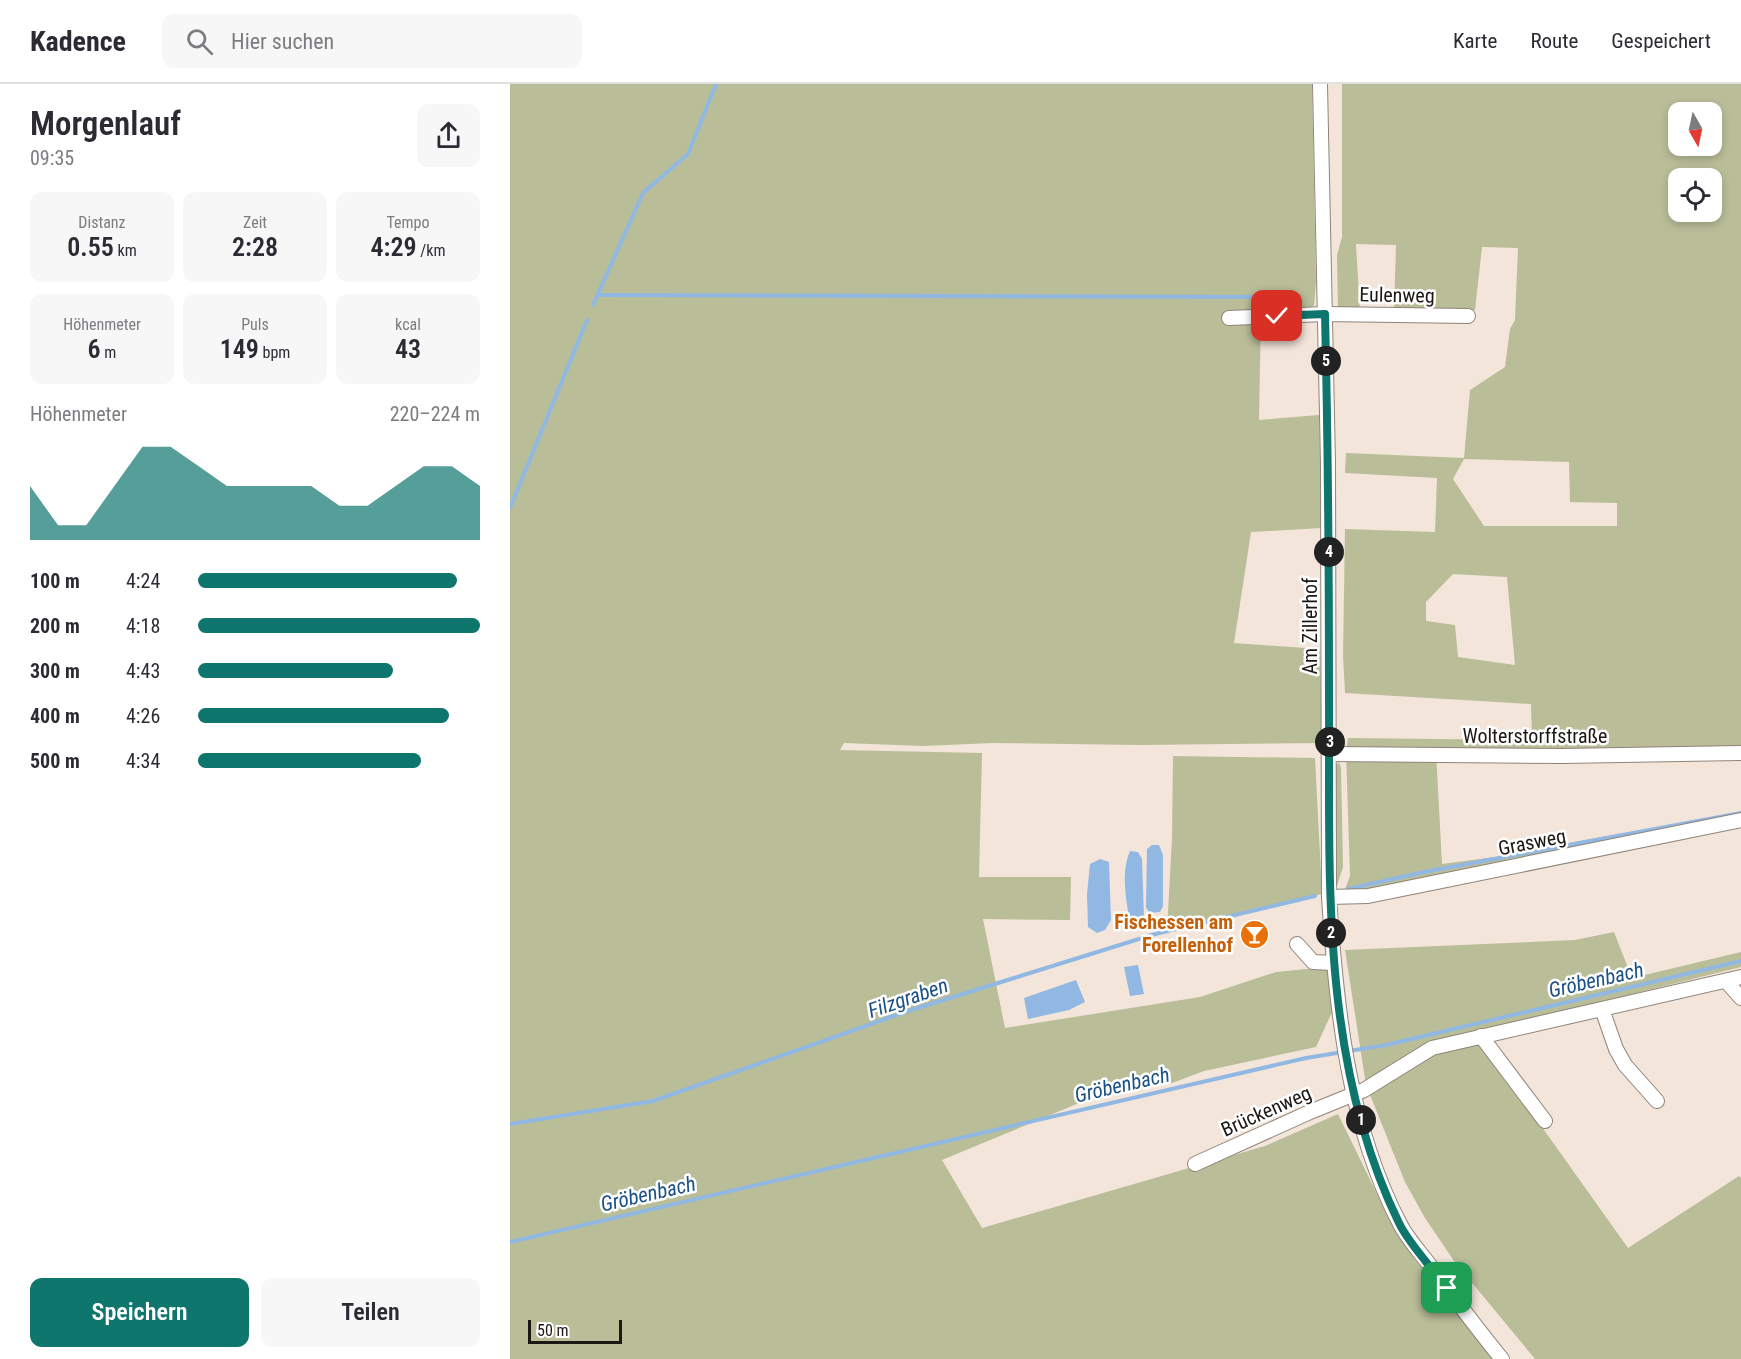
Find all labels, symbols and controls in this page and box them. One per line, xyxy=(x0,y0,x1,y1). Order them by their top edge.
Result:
search box xyxy=(162,14,582,68)
text: Kadence xyxy=(30,25,126,58)
icon: search xyxy=(183,25,216,58)
text: Hier suchen xyxy=(231,29,334,54)
text: Karte xyxy=(1453,29,1497,53)
text: Route xyxy=(1530,29,1578,53)
text: Gespeichert xyxy=(1611,29,1711,53)
north arrow xyxy=(1668,102,1722,156)
map controls xyxy=(1668,102,1722,222)
text: Morgenlauf xyxy=(30,104,181,143)
button: share xyxy=(417,104,480,167)
text: 09:35 xyxy=(30,146,74,170)
button: locate xyxy=(1668,168,1722,222)
text: Distanz xyxy=(78,213,126,232)
text: Zeit xyxy=(243,213,267,232)
text: Tempo xyxy=(386,213,430,232)
text: 0.55 xyxy=(67,232,114,262)
text: 2:28 xyxy=(232,232,278,262)
text: 4:29 xyxy=(371,232,417,262)
text: km xyxy=(114,241,137,260)
text: /km xyxy=(417,241,445,260)
street label: Eulenweg xyxy=(1359,282,1435,308)
pin xyxy=(1251,290,1302,341)
icon: check xyxy=(1260,299,1293,332)
text: Höhenmeter xyxy=(63,315,141,334)
text: Puls xyxy=(241,315,269,334)
text: kcal xyxy=(395,315,421,334)
text: 6 xyxy=(88,334,101,364)
text: 149 xyxy=(220,334,259,364)
text: 43 xyxy=(395,334,421,364)
text: m xyxy=(101,343,116,362)
text: bpm xyxy=(259,343,290,362)
pin: 5 xyxy=(1311,346,1341,376)
text: 5 xyxy=(1322,351,1330,370)
text: Höhenmeter xyxy=(30,402,127,426)
text: 220–224 m xyxy=(390,402,480,426)
pin: 4 xyxy=(1314,537,1344,567)
text: 4 xyxy=(1325,542,1333,561)
text: 100 m xyxy=(30,569,80,593)
text: 4:24 xyxy=(126,569,160,593)
street label: Am Zillerhof xyxy=(1298,577,1322,674)
text: 200 m xyxy=(30,614,80,638)
text: 4:18 xyxy=(126,614,160,638)
text: 300 m xyxy=(30,659,80,683)
text: 4:43 xyxy=(126,659,160,683)
text: 400 m xyxy=(30,704,80,728)
text: 4:26 xyxy=(126,704,160,728)
street label: Wolterstorffstraße xyxy=(1463,724,1607,748)
pin: 3 xyxy=(1315,727,1345,757)
text: 3 xyxy=(1326,732,1334,751)
text: 500 m xyxy=(30,749,80,773)
text: 4:34 xyxy=(126,749,160,773)
street label: Grasweg xyxy=(1496,824,1568,860)
place label: Fischessen am Forellenhof xyxy=(1114,910,1233,957)
bar icon: Fischessen am Forellenhof xyxy=(1238,918,1270,950)
pin: 2 xyxy=(1316,918,1346,948)
text: 2 xyxy=(1327,923,1335,942)
water label: Gröbenbach xyxy=(1546,957,1646,1003)
water label: Filzgraben xyxy=(865,973,951,1023)
water label: Gröbenbach xyxy=(1072,1062,1172,1108)
street label: Brückenweg xyxy=(1217,1081,1315,1141)
pin: 1 xyxy=(1346,1105,1376,1135)
text: 1 xyxy=(1357,1110,1365,1129)
water label: Gröbenbach xyxy=(598,1171,698,1217)
pin xyxy=(1421,1262,1472,1313)
icon: arrive xyxy=(1430,1271,1463,1304)
button: Speichern xyxy=(30,1278,249,1347)
button: Teilen xyxy=(261,1278,480,1347)
scale bar xyxy=(528,1317,622,1344)
text: 50 m xyxy=(537,1321,569,1340)

